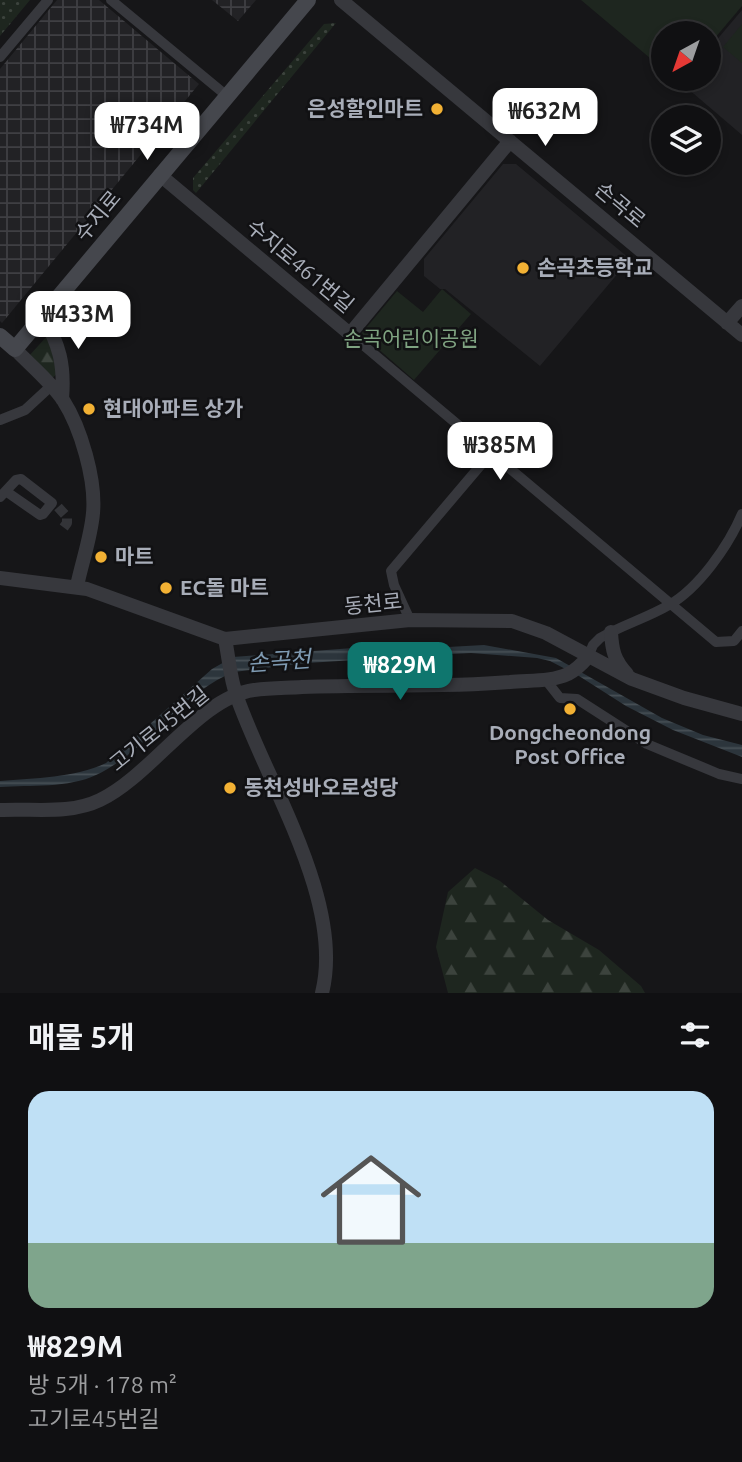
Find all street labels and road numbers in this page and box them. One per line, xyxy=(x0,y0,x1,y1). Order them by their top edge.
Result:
street label: 손곡로 xyxy=(591,176,651,232)
street label: 수지로 xyxy=(69,185,125,245)
street label: 수지로461번길 xyxy=(242,214,359,317)
street label: 동천로 xyxy=(343,588,403,618)
street label: 고기로45번길 xyxy=(104,681,213,775)

